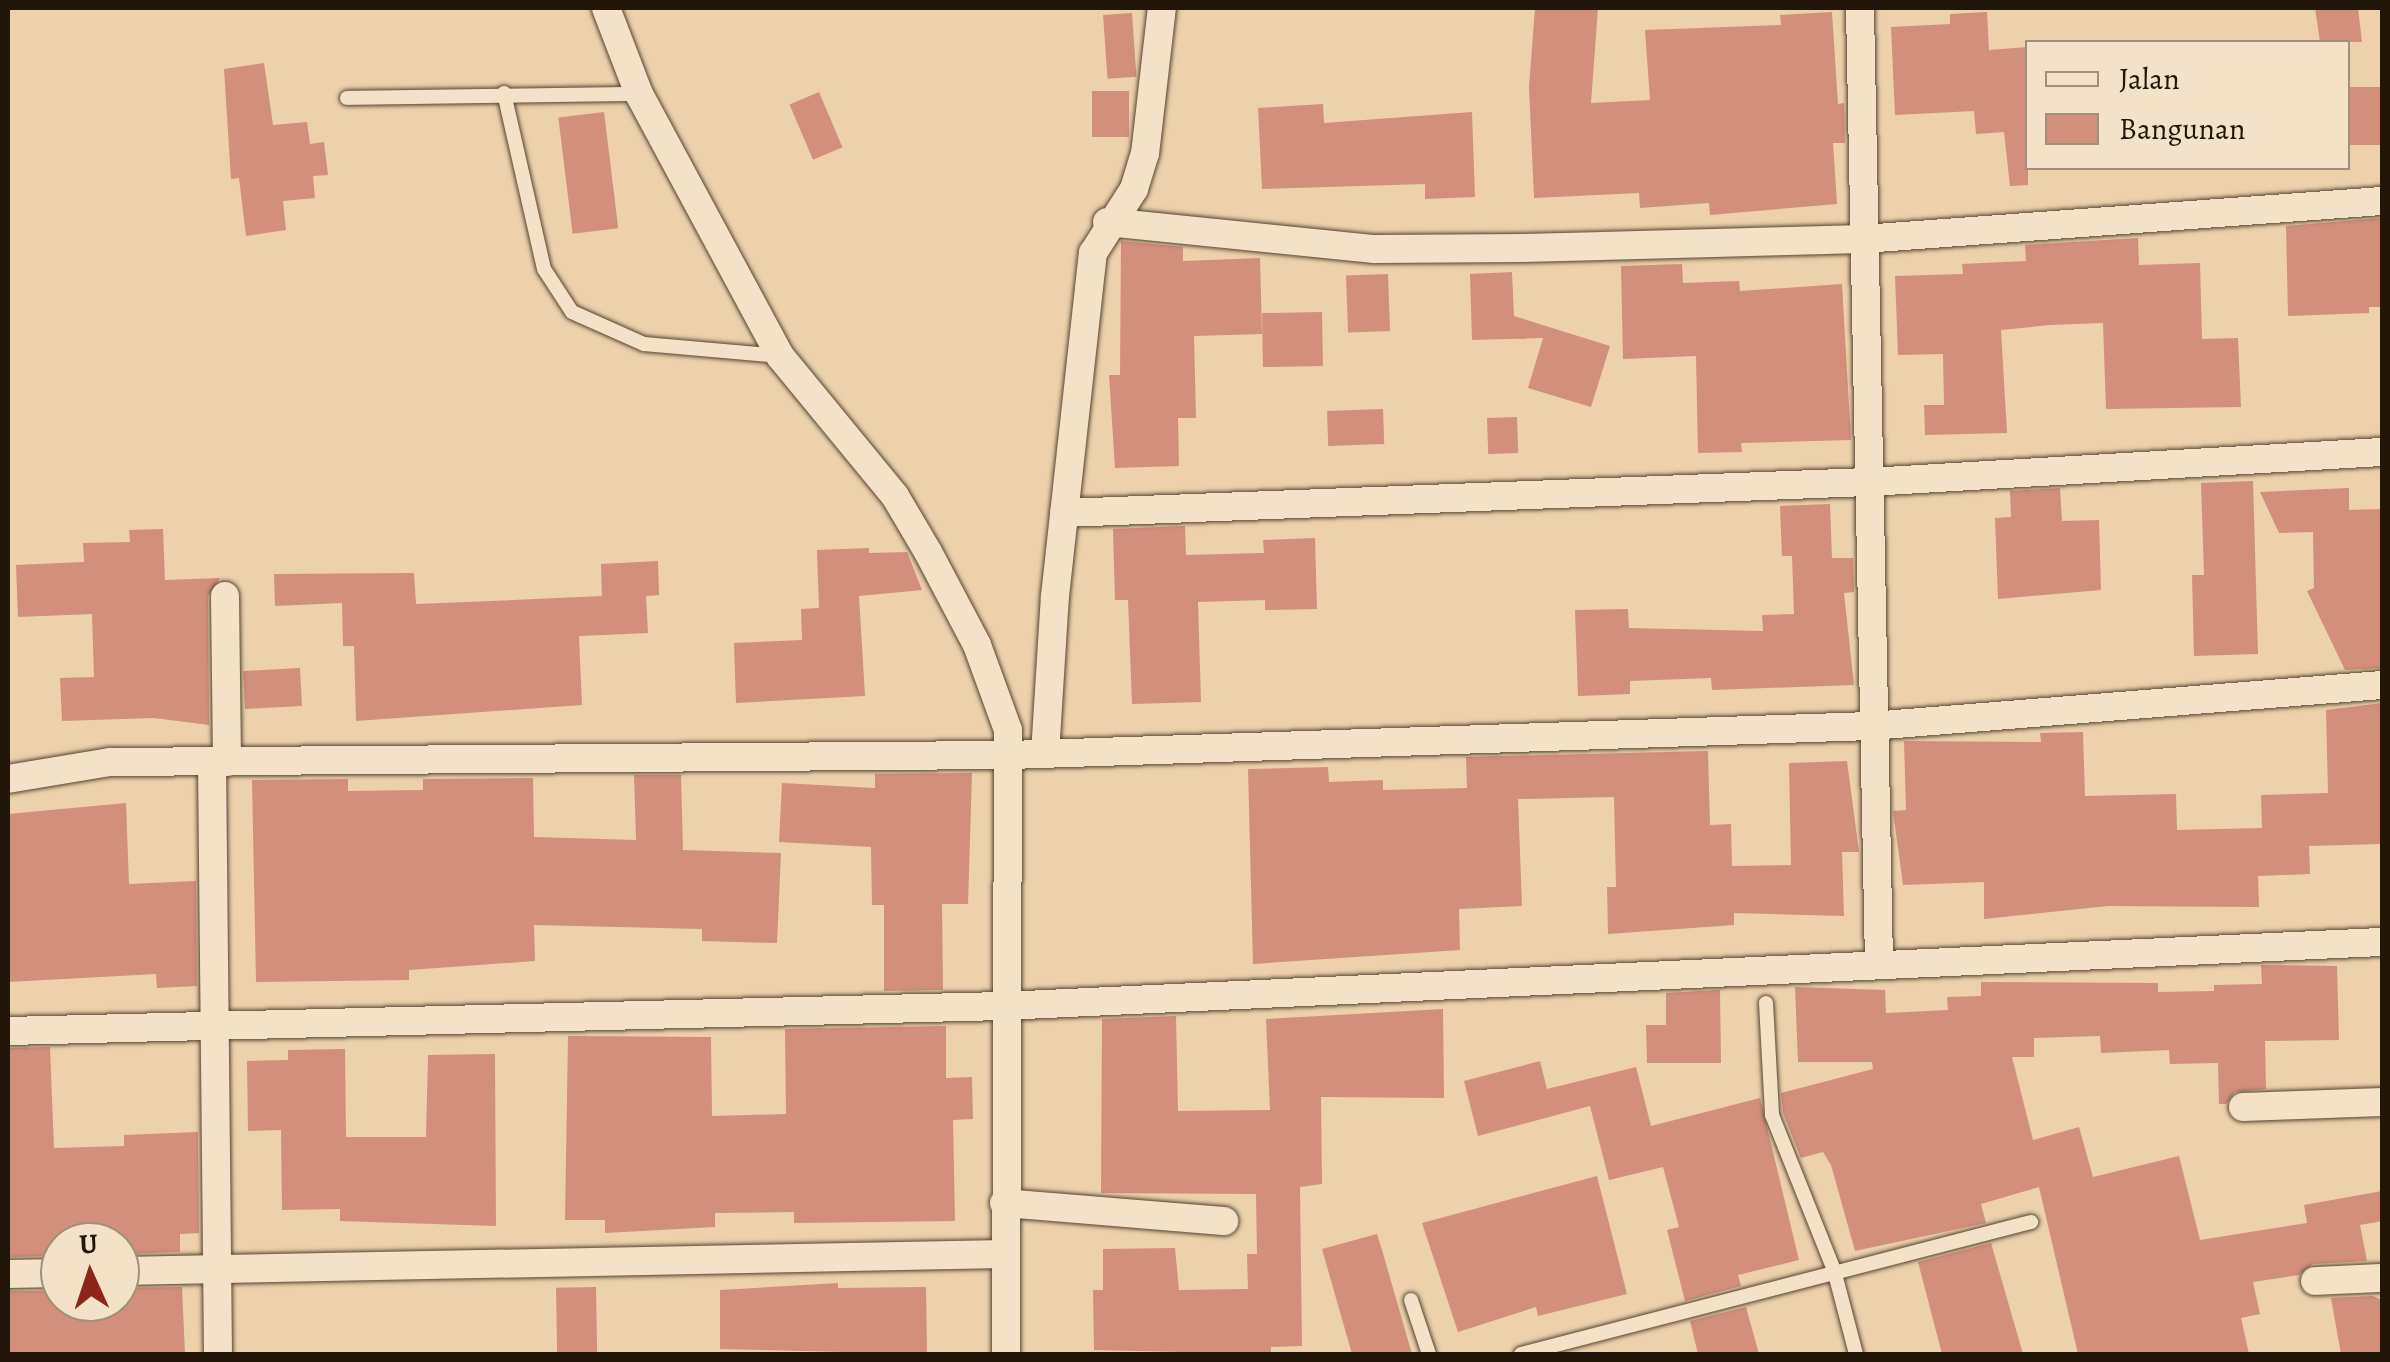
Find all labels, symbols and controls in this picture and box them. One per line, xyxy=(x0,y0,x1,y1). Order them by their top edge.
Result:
legend xyxy=(2025,40,2350,170)
text: Jalan xyxy=(2119,59,2180,99)
text: Bangunan xyxy=(2119,109,2245,149)
north arrow xyxy=(40,1222,140,1322)
text: U xyxy=(78,1225,99,1263)

